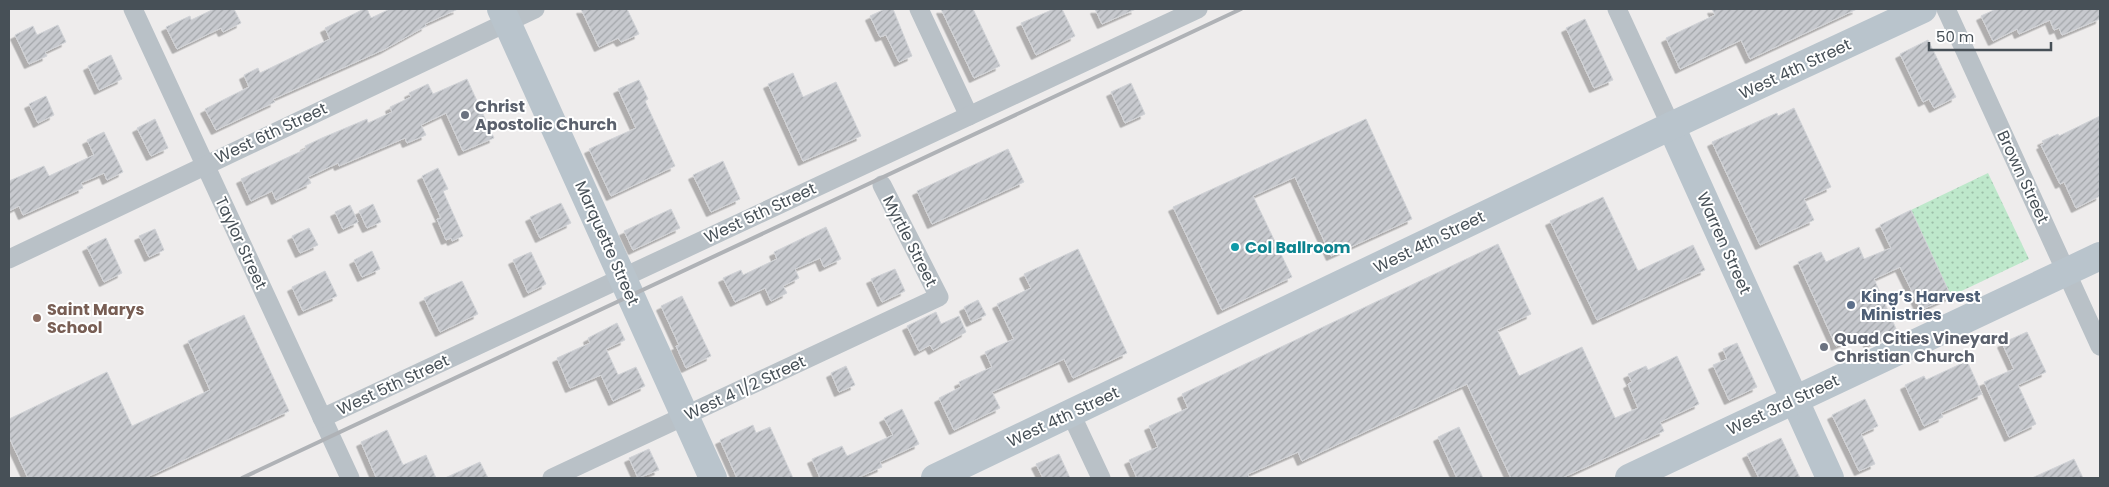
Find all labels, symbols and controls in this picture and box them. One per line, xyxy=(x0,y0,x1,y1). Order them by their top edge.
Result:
scale bar xyxy=(1929,20,2052,52)
text: 50 m xyxy=(1936,26,1974,47)
street label: West 4th Street xyxy=(1735,33,1855,105)
place label: Christ Apostolic Church xyxy=(475,95,617,136)
street label: West 6th Street xyxy=(211,97,331,169)
marker: Christ Apostolic Church xyxy=(459,109,471,121)
street label: Brown Street xyxy=(1991,127,2055,228)
street label: Marquette Street xyxy=(569,177,645,309)
street label: West 5th Street xyxy=(700,177,820,249)
street label: Warren Street xyxy=(1691,188,1757,298)
street label: Myrtle Street xyxy=(877,191,943,291)
street label: Taylor Street xyxy=(209,193,273,293)
street label: West 4th Street xyxy=(1369,205,1489,279)
place label: Col Ballroom xyxy=(1245,236,1351,259)
marker: Col Ballroom xyxy=(1229,241,1241,253)
place label: King’s Harvest Ministries xyxy=(1861,285,1981,326)
place label: Saint Marys School xyxy=(47,298,145,339)
marker: King’s Harvest Ministries xyxy=(1845,299,1857,311)
marker: Saint Marys School xyxy=(31,312,43,324)
place label: Quad Cities Vineyard Christian Church xyxy=(1834,327,2009,368)
marker: Quad Cities Vineyard Christian Church xyxy=(1818,341,1830,353)
street label: West 5th Street xyxy=(333,349,453,421)
street label: West 4 1/2 Street xyxy=(681,350,810,426)
street label: West 3rd Street xyxy=(1723,369,1843,441)
street label: West 4th Street xyxy=(1003,381,1123,453)

